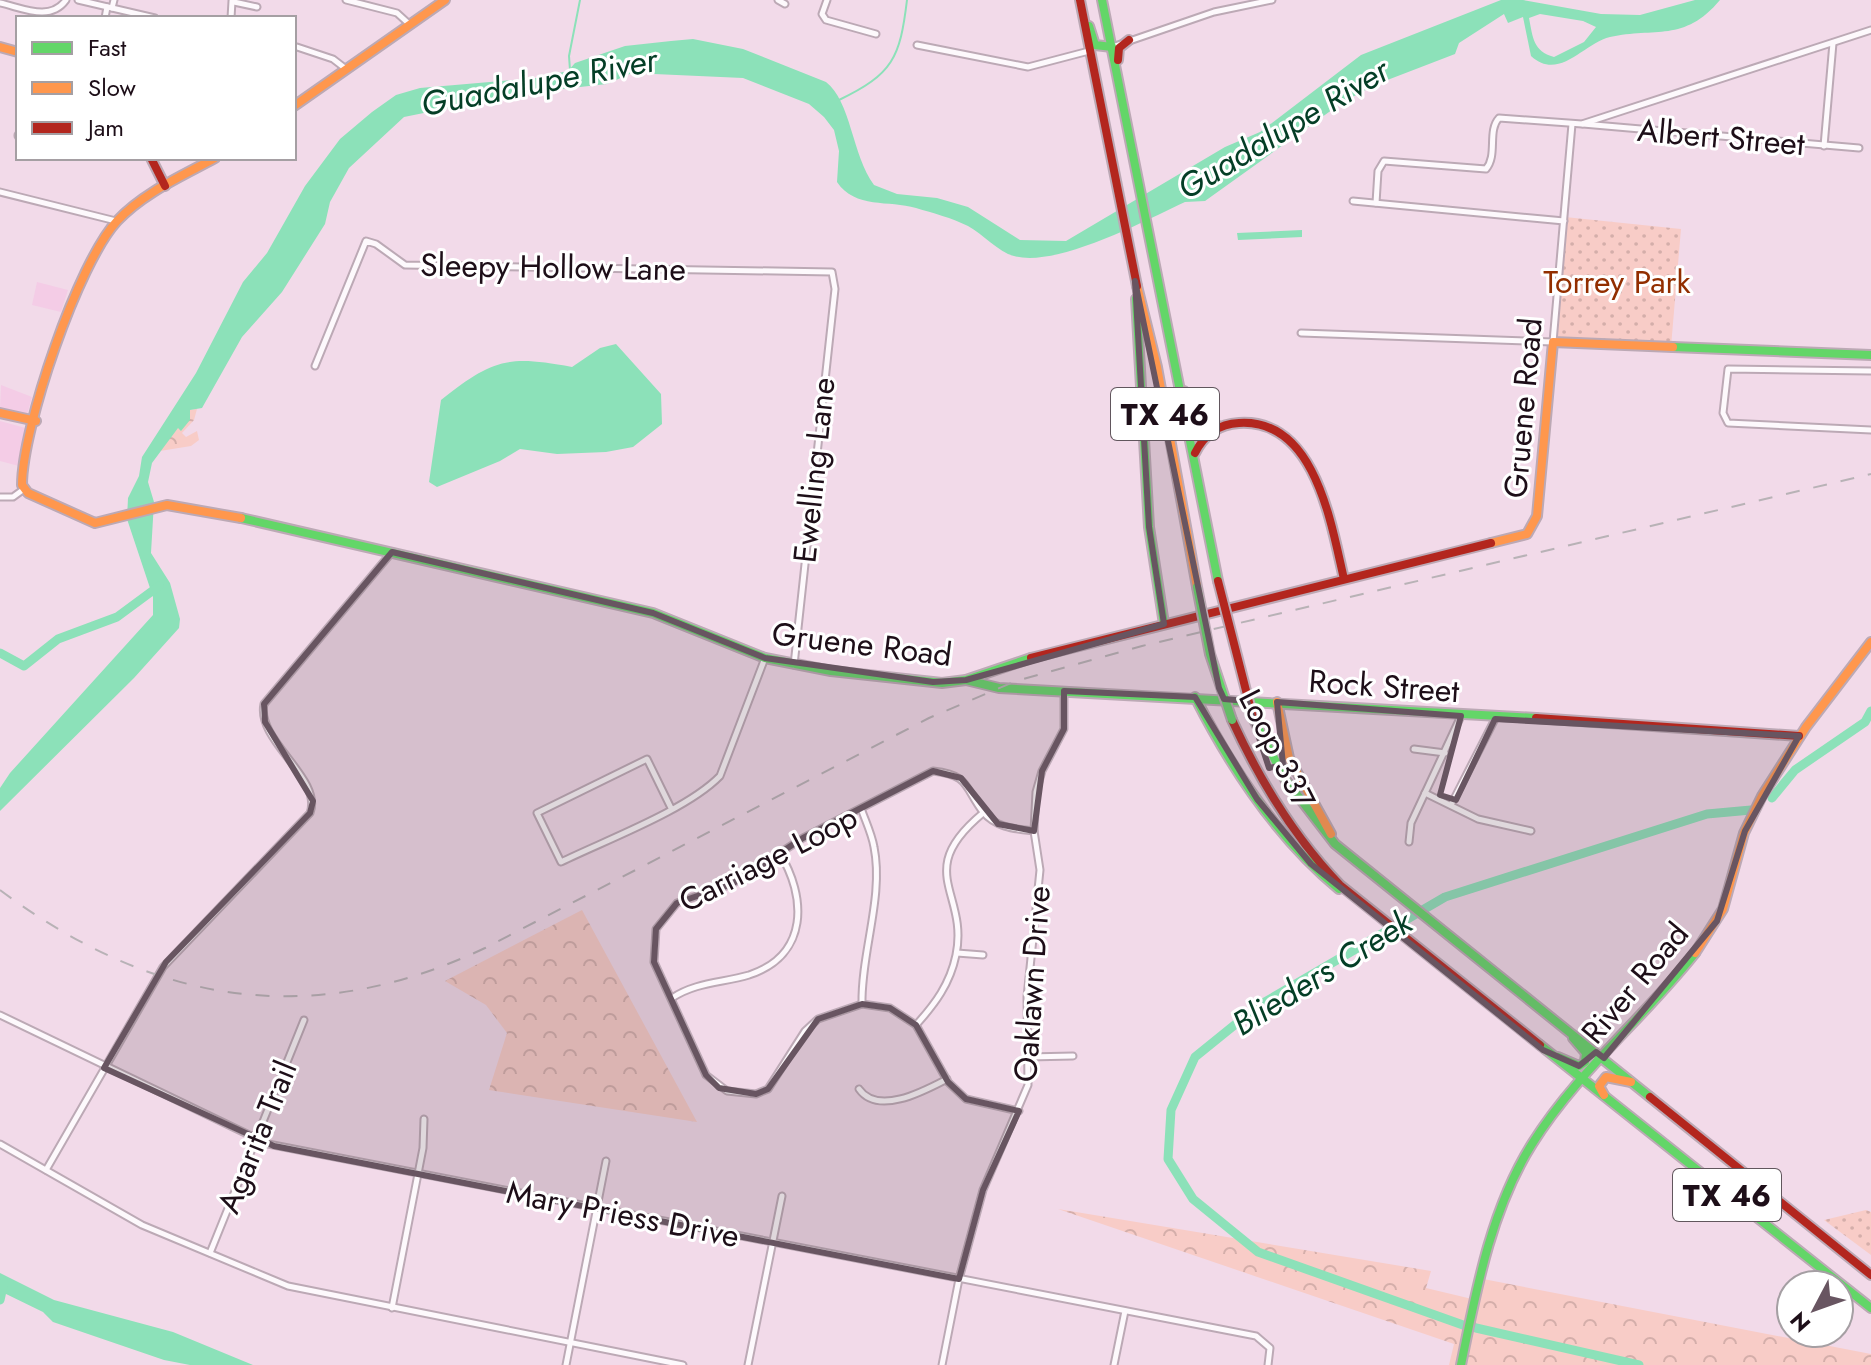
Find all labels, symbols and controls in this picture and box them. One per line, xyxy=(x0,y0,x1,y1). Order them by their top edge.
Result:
legend xyxy=(16,16,296,160)
text: Fast xyxy=(88,30,126,65)
water label: Guadalupe River xyxy=(417,35,663,129)
water label: Guadalupe River xyxy=(1168,45,1400,212)
text: Slow xyxy=(88,70,136,105)
street label: Albert Street xyxy=(1635,107,1807,167)
text: Jam xyxy=(85,110,124,145)
street label: Sleepy Hollow Lane xyxy=(420,242,686,292)
park label: Torrey Park xyxy=(1543,259,1692,305)
street label: Gruene Road xyxy=(1492,316,1554,500)
street label: Ewelling Lane xyxy=(781,375,847,565)
road number: TX 46 xyxy=(1111,388,1219,440)
street label: Gruene Road xyxy=(769,610,955,678)
street label: Rock Street xyxy=(1307,658,1461,714)
street label: Loop 337 xyxy=(1227,681,1327,817)
street label: Carriage Loop xyxy=(671,794,865,924)
street label: Oaklawn Drive xyxy=(1002,884,1062,1084)
water label: Blieders Creek xyxy=(1222,897,1423,1048)
street label: River Road xyxy=(1570,912,1700,1054)
street label: Agarita Trail xyxy=(206,1054,308,1220)
street label: Mary Priess Drive xyxy=(503,1169,743,1259)
road number: TX 46 xyxy=(1673,1169,1781,1221)
north arrow xyxy=(1775,1269,1855,1349)
text: N xyxy=(1782,1305,1818,1339)

